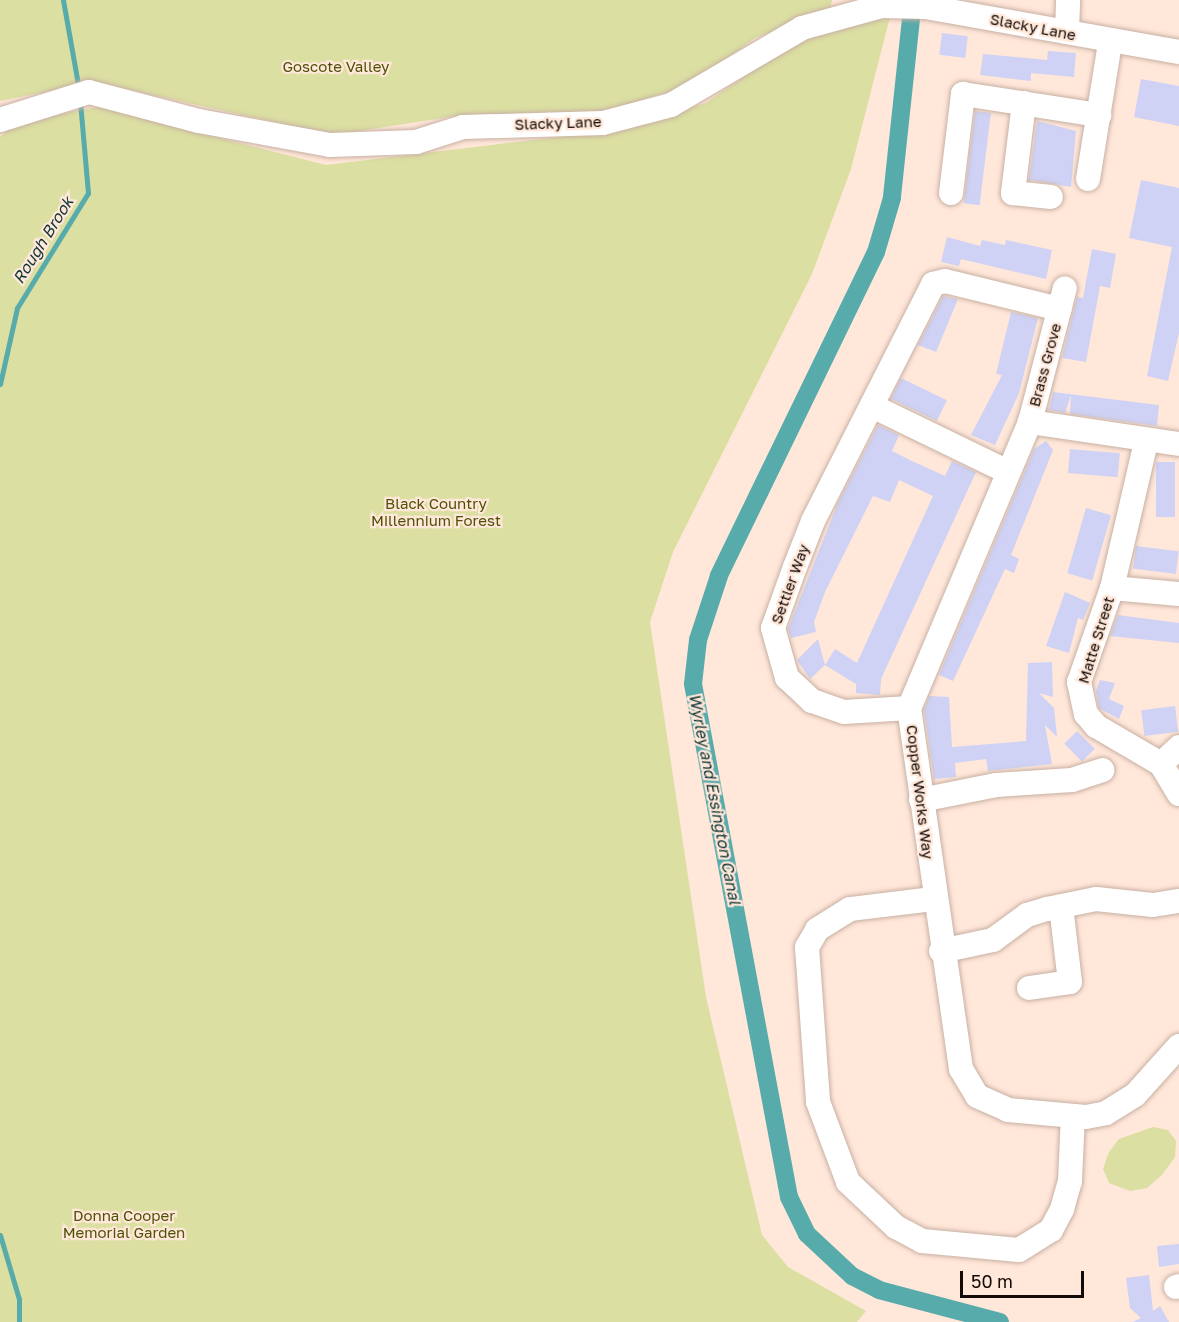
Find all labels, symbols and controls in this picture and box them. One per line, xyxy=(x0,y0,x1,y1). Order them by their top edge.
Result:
street label: Slacky Lane xyxy=(989,10,1077,44)
park label: Goscote Valley xyxy=(282,58,390,76)
street label: Slacky Lane xyxy=(514,112,602,134)
water label: Rough Brook xyxy=(9,193,77,287)
street label: Brass Grove xyxy=(1025,321,1065,409)
park label: Black Country Millennium Forest xyxy=(371,494,501,529)
street label: Settler Way xyxy=(767,542,813,626)
street label: Matte Street xyxy=(1074,594,1118,686)
water label: Wyrley and Essington Canal xyxy=(685,692,745,906)
street label: Copper Works Way xyxy=(903,724,937,860)
park label: Donna Cooper Memorial Garden xyxy=(63,1206,185,1241)
scale bar xyxy=(963,1259,1088,1297)
text: 50 m xyxy=(971,1270,1013,1292)

